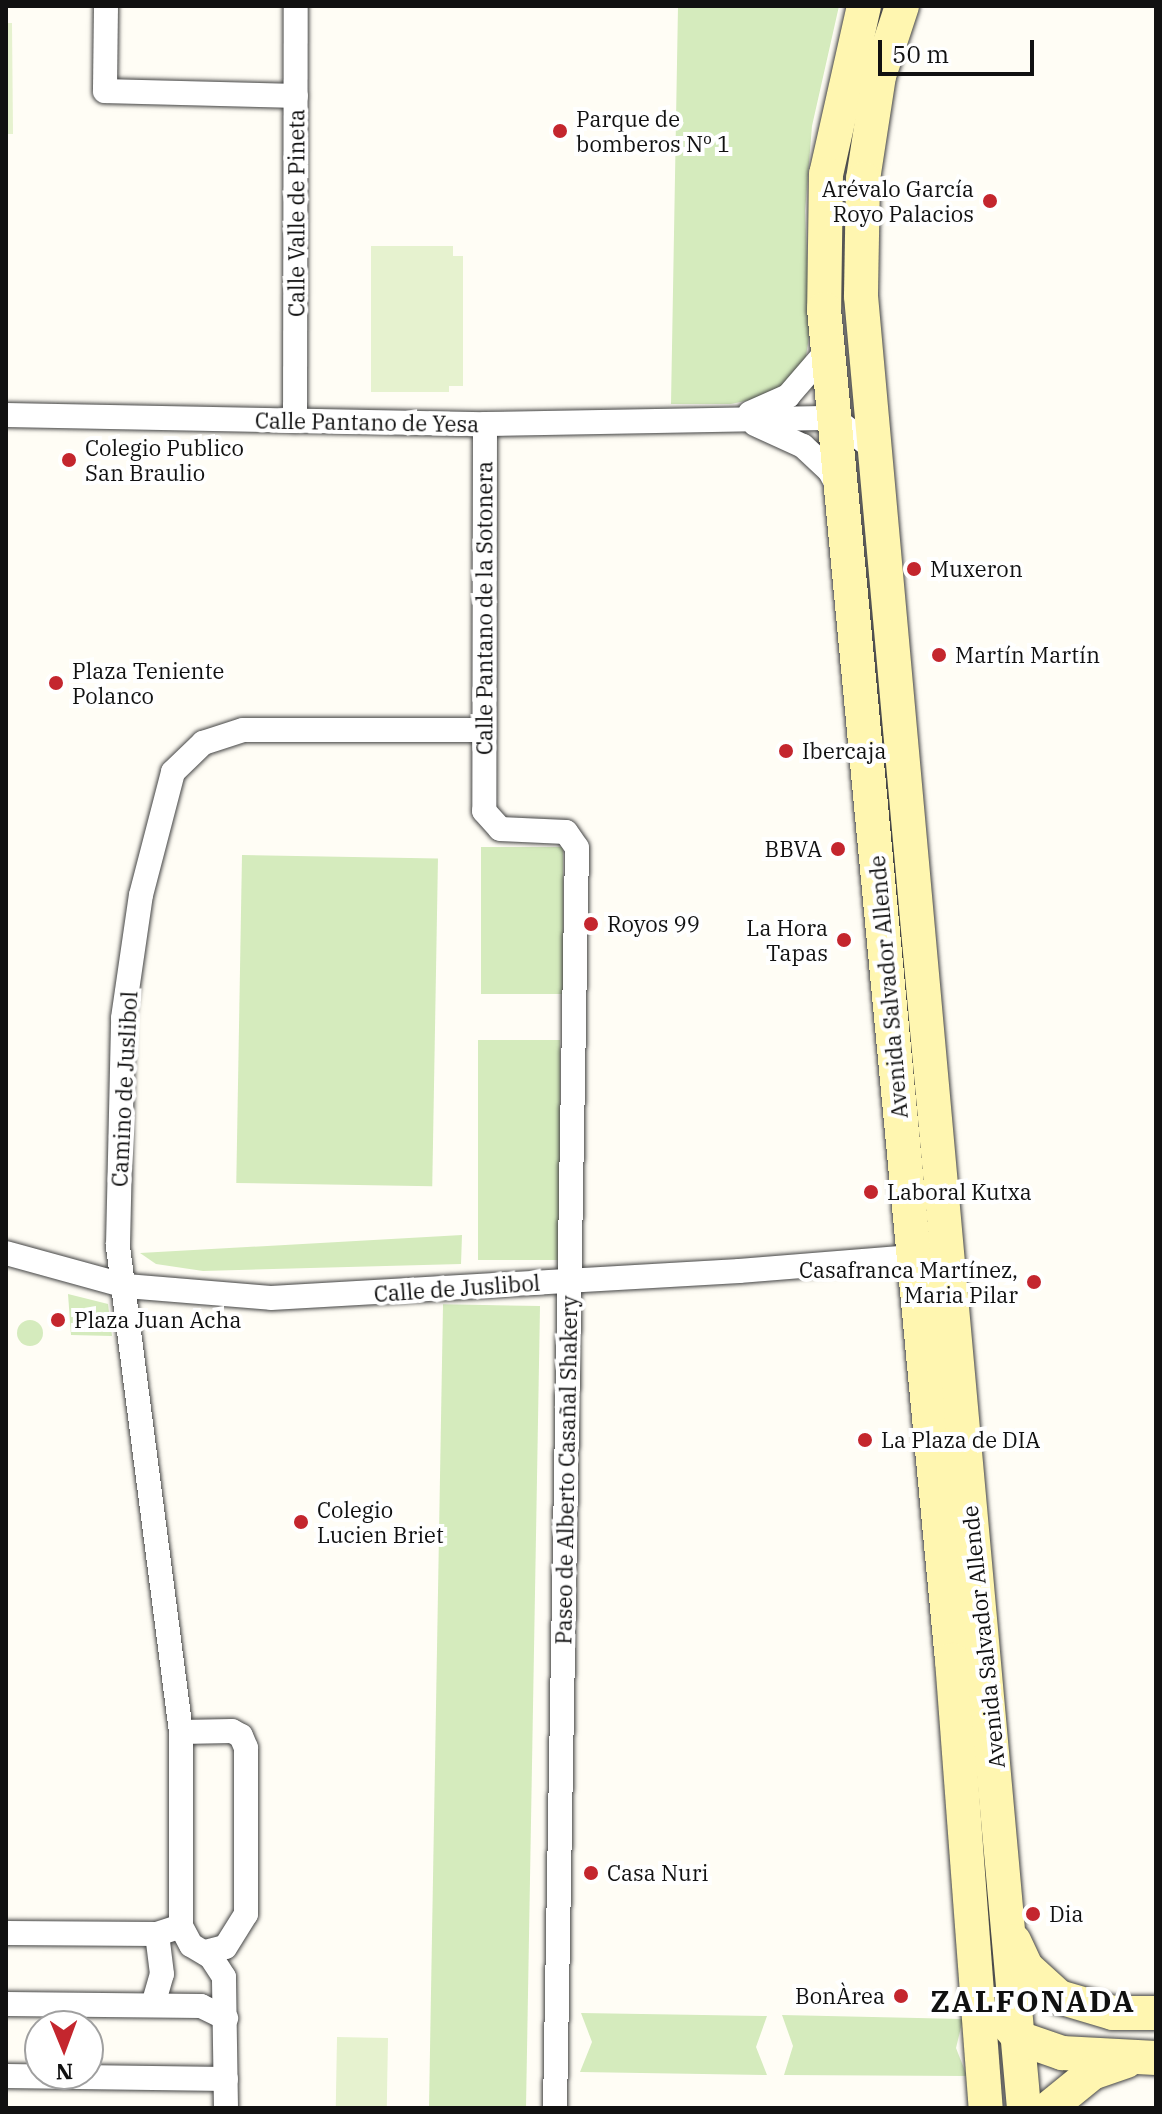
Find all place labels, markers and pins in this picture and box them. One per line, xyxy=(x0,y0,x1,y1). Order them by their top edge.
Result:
place label: Parque de bomberos Nº 1 xyxy=(576,105,730,156)
marker: Parque de bomberos Nº 1 xyxy=(551,122,569,140)
place label: Arévalo García Royo Palacios xyxy=(822,175,974,226)
marker: Arévalo García Royo Palacios xyxy=(981,192,999,210)
place label: Colegio Publico San Braulio xyxy=(85,434,244,486)
marker: Colegio Publico San Braulio xyxy=(60,451,78,469)
place label: Muxeron xyxy=(930,556,1023,582)
marker: Muxeron xyxy=(905,560,923,578)
place label: Martín Martín xyxy=(955,642,1100,668)
marker: Martín Martín xyxy=(930,646,948,664)
place label: Plaza Teniente Polanco xyxy=(72,657,224,708)
marker: Plaza Teniente Polanco xyxy=(47,674,65,692)
place label: Ibercaja xyxy=(802,738,887,764)
marker: Ibercaja xyxy=(777,742,795,760)
place label: BBVA xyxy=(765,836,822,862)
marker: BBVA xyxy=(829,840,847,858)
place label: Royos 99 xyxy=(607,911,700,937)
place label: La Hora Tapas xyxy=(746,914,828,966)
marker: Royos 99 xyxy=(582,915,600,933)
marker: La Hora Tapas xyxy=(835,931,853,949)
place label: Laboral Kutxa xyxy=(887,1179,1032,1205)
marker: Laboral Kutxa xyxy=(862,1183,880,1201)
place label: Casafranca Martínez, Maria Pilar xyxy=(799,1256,1018,1308)
marker: Casafranca Martínez, Maria Pilar xyxy=(1025,1273,1043,1291)
place label: Plaza Juan Acha xyxy=(74,1307,241,1333)
marker: Plaza Juan Acha xyxy=(49,1311,67,1329)
place label: La Plaza de DIA xyxy=(881,1427,1040,1453)
marker: La Plaza de DIA xyxy=(856,1431,874,1449)
place label: Colegio Lucien Briet xyxy=(317,1496,444,1548)
marker: Colegio Lucien Briet xyxy=(292,1513,310,1531)
place label: Casa Nuri xyxy=(607,1860,708,1886)
marker: Casa Nuri xyxy=(582,1864,600,1882)
place label: Dia xyxy=(1049,1901,1083,1927)
marker: Dia xyxy=(1024,1905,1042,1923)
place label: BonÀrea xyxy=(795,1983,885,2009)
marker: BonÀrea xyxy=(892,1987,910,2005)

